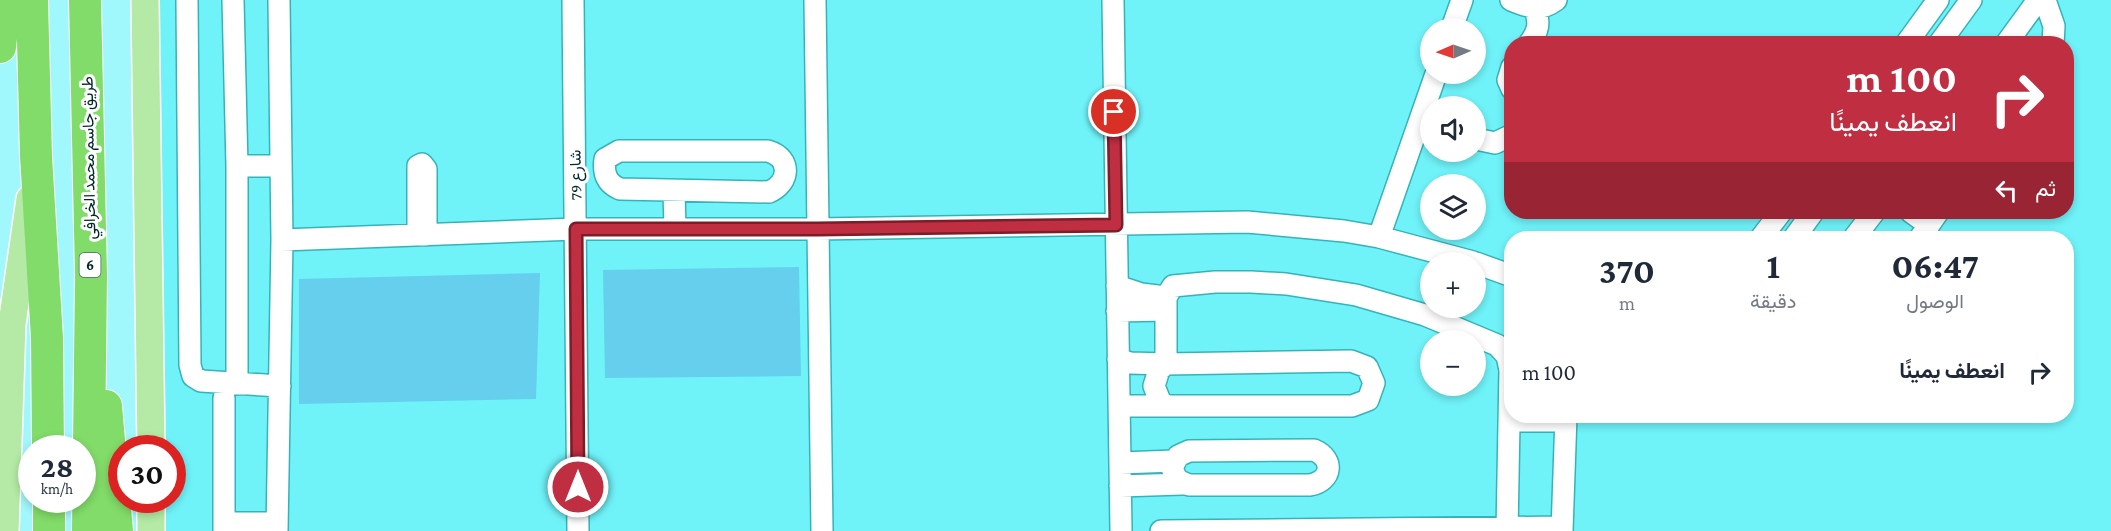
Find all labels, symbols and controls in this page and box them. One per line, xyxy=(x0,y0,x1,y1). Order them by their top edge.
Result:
north arrow xyxy=(1420,18,1486,84)
map controls xyxy=(1420,18,1486,396)
text: 100 m xyxy=(1847,54,1957,101)
icon: right xyxy=(1978,60,2056,138)
street label: طريق جاسم محمد الخرافي xyxy=(79,76,103,240)
pin xyxy=(1088,86,1139,137)
icon: arrive xyxy=(1097,95,1130,128)
button: sound xyxy=(1420,96,1486,162)
text: انعطف يمينًا xyxy=(1829,107,1957,137)
street label: شارع 79 xyxy=(567,149,587,200)
button: layers xyxy=(1420,174,1486,240)
icon: left xyxy=(1990,174,2023,207)
text: ثم xyxy=(2035,176,2056,201)
text: 1 xyxy=(1766,246,1780,286)
text: 06:47 xyxy=(1891,246,1979,286)
text: 370 xyxy=(1599,251,1655,291)
button: + xyxy=(1420,252,1486,318)
road number: 6 xyxy=(80,253,100,277)
text: دقيقة xyxy=(1750,290,1796,312)
text: الوصول xyxy=(1906,290,1964,312)
text: m xyxy=(1619,292,1635,314)
button: − xyxy=(1420,330,1486,396)
icon: right xyxy=(2023,356,2056,389)
text: انعطف يمينًا xyxy=(1899,358,2005,383)
text: 100 m xyxy=(1522,360,1576,385)
speed limit sign: 30 xyxy=(108,435,186,513)
text: 28 xyxy=(41,450,73,483)
position arrow xyxy=(546,455,610,519)
text: km/h xyxy=(41,481,73,497)

